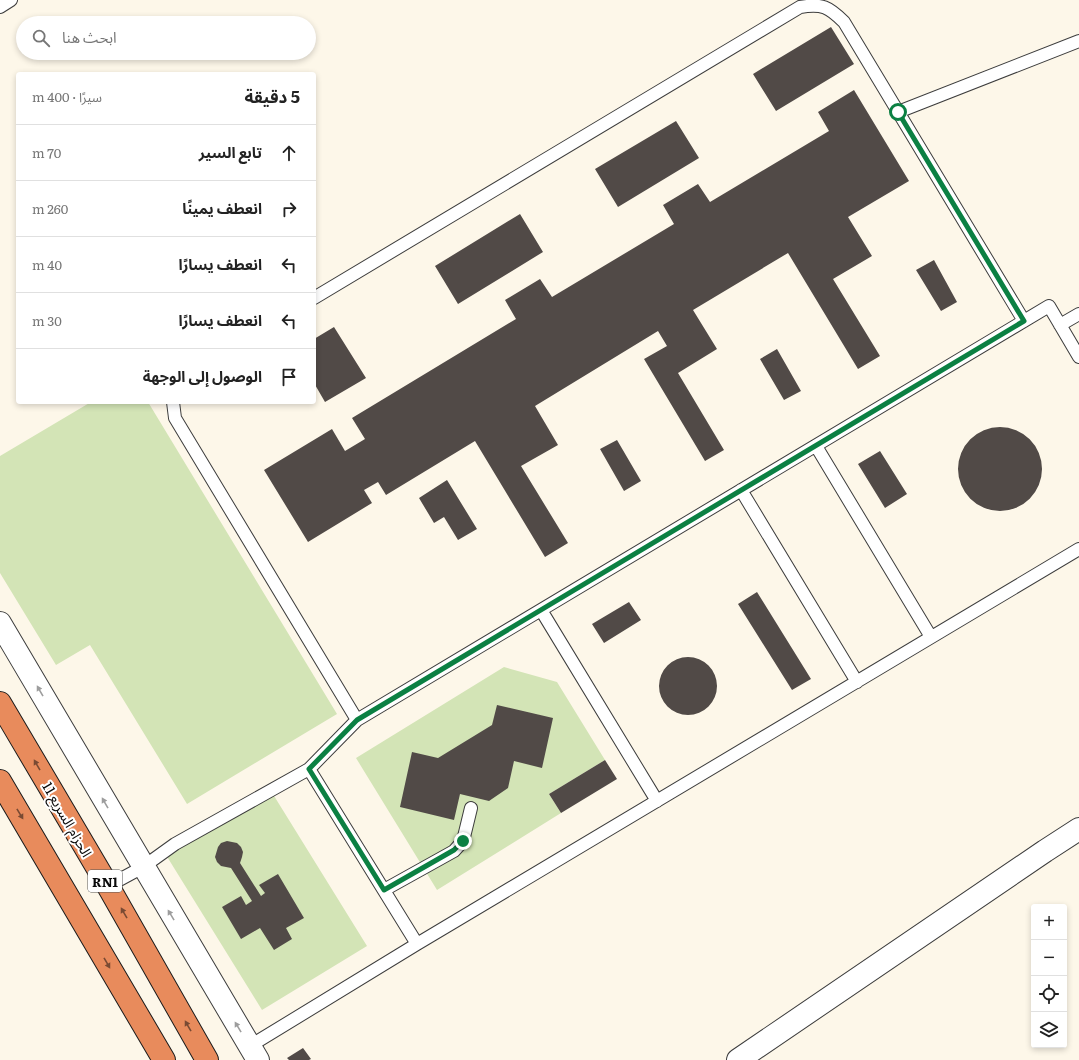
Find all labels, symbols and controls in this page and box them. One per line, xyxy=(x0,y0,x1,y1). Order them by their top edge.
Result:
search box xyxy=(16,16,316,60)
text: ابحث هنا xyxy=(62,25,117,48)
icon: search xyxy=(30,27,52,49)
text: 5 دقيقة xyxy=(245,83,300,108)
text: سيرًا · 400 m xyxy=(32,87,102,106)
route start xyxy=(889,103,907,121)
text: تابع السير xyxy=(199,140,262,163)
icon: ahead xyxy=(278,142,300,164)
text: 70 m xyxy=(32,143,61,162)
text: انعطف يمينًا xyxy=(182,196,262,219)
icon: right xyxy=(278,198,300,220)
text: 260 m xyxy=(32,199,68,218)
text: انعطف يسارًا xyxy=(178,252,262,275)
icon: left xyxy=(278,254,300,276)
text: 40 m xyxy=(32,255,62,274)
text: انعطف يسارًا xyxy=(178,308,262,331)
icon: left xyxy=(278,310,300,332)
text: 30 m xyxy=(32,311,62,330)
text: الوصول إلى الوجهة xyxy=(143,364,262,387)
icon: arrive xyxy=(278,366,300,388)
one-way arrow xyxy=(36,685,43,697)
one-way arrow xyxy=(33,759,40,771)
street label: الحزام السريع 11 xyxy=(37,778,98,861)
one-way arrow xyxy=(102,797,109,809)
one-way arrow xyxy=(16,808,23,820)
route end xyxy=(454,832,472,850)
road number: RN1 xyxy=(88,870,122,892)
map controls xyxy=(1031,904,1067,1048)
button: + xyxy=(1031,904,1067,940)
one-way arrow xyxy=(120,907,127,919)
one-way arrow xyxy=(168,909,175,921)
button: − xyxy=(1031,940,1067,976)
one-way arrow xyxy=(103,957,110,969)
button: locate xyxy=(1031,976,1067,1012)
button: layers xyxy=(1031,1012,1067,1048)
one-way arrow xyxy=(185,1020,192,1032)
one-way arrow xyxy=(234,1021,241,1033)

